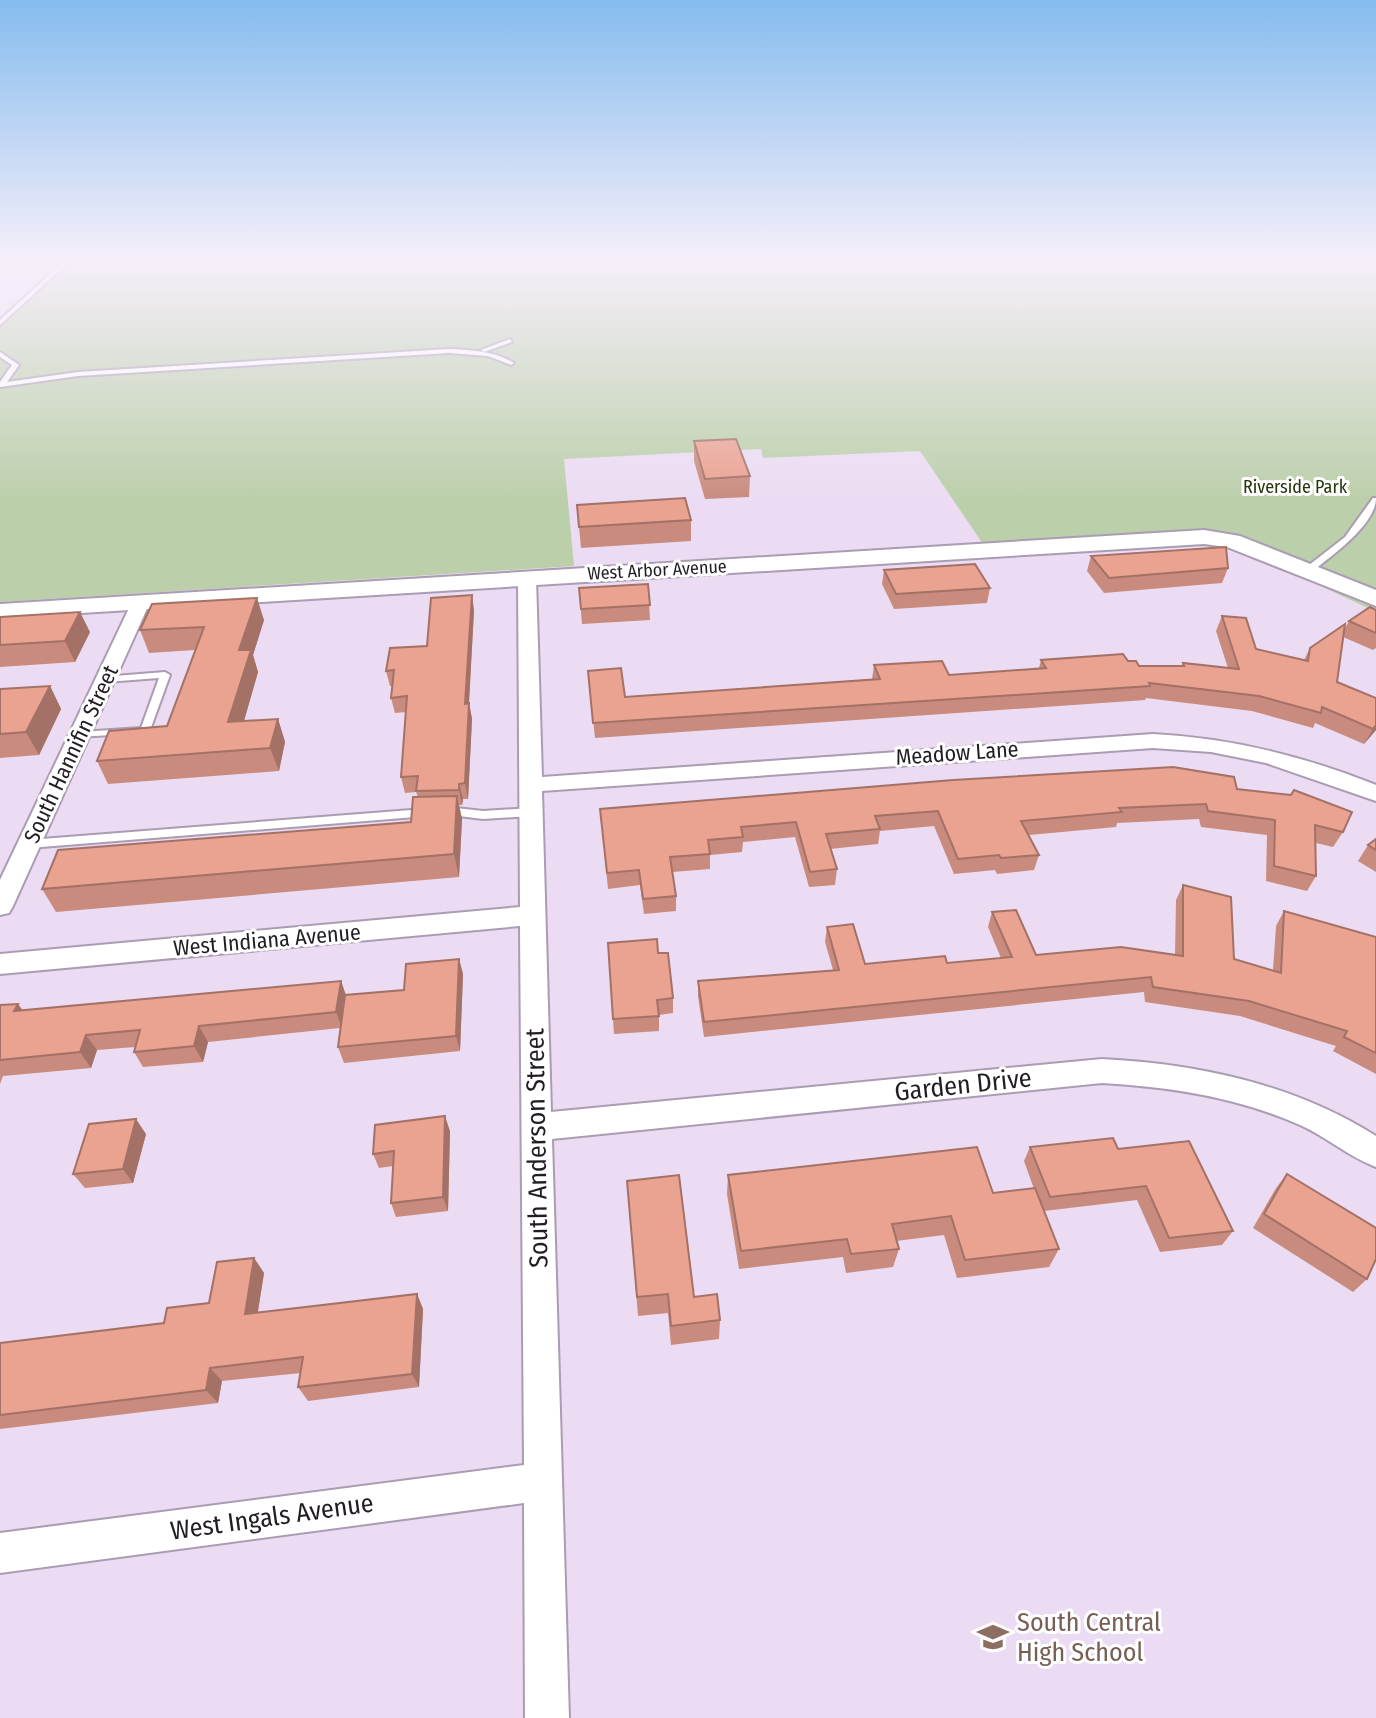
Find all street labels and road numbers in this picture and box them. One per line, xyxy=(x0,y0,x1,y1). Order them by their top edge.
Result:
street label: West Arbor Avenue xyxy=(587,555,727,585)
street label: South Hannifin Street xyxy=(18,660,124,847)
street label: Meadow Lane xyxy=(895,735,1019,771)
street label: West Indiana Avenue xyxy=(172,918,362,962)
street label: South Anderson Street xyxy=(519,1027,555,1268)
street label: Garden Drive xyxy=(893,1062,1033,1108)
street label: West Ingals Avenue xyxy=(168,1487,376,1547)

